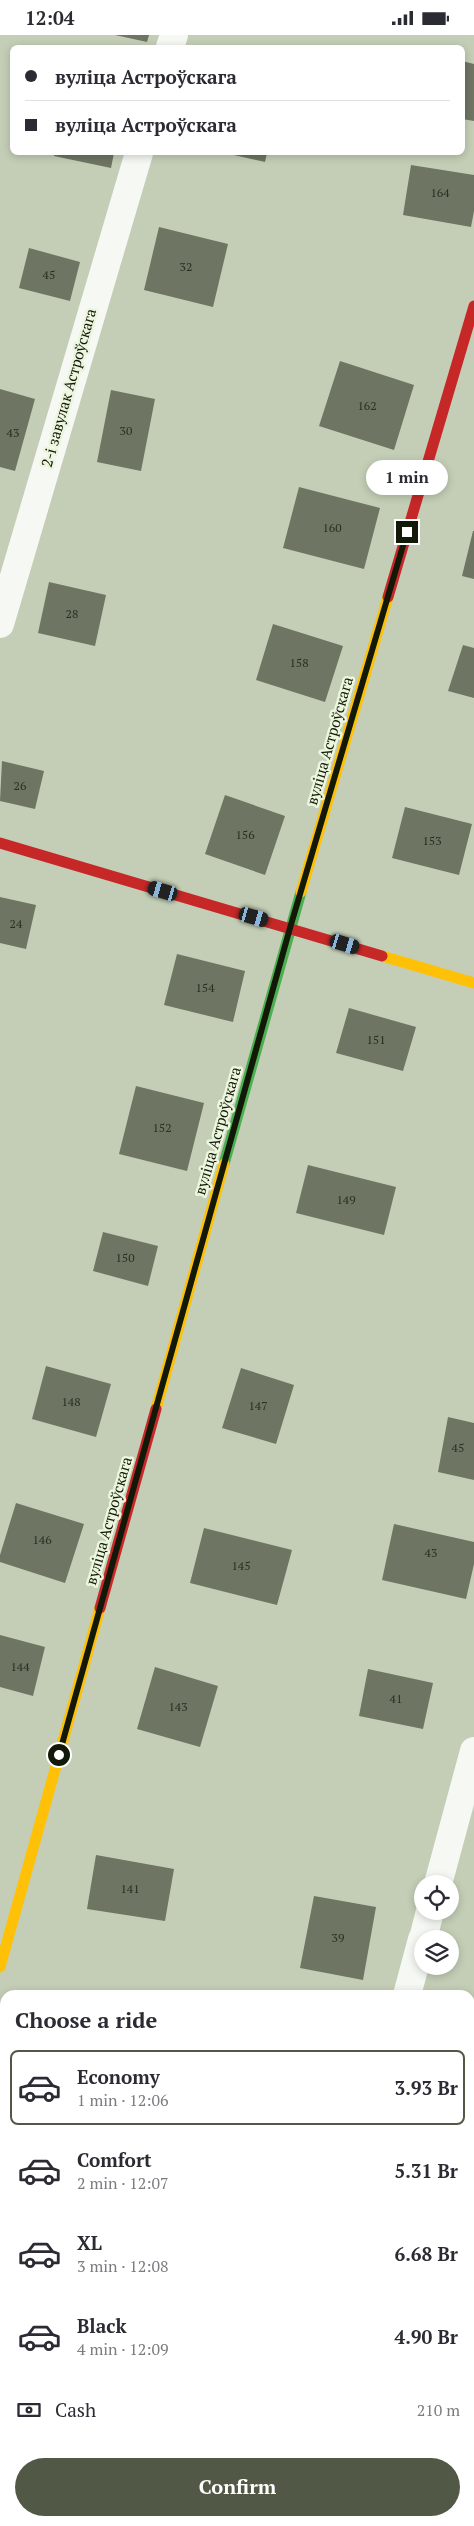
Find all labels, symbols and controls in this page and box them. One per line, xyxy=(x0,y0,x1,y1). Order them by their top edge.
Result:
text: 12:04 xyxy=(25,5,74,30)
text: вуліца Астроўскага xyxy=(55,64,237,89)
text: вуліца Астроўскага xyxy=(55,112,237,137)
house number: 164 xyxy=(430,185,450,200)
house number: 32 xyxy=(180,259,192,274)
house number: 45 xyxy=(43,267,55,282)
street label: 2-і завулак Астроўскага xyxy=(36,306,100,469)
house number: 162 xyxy=(357,398,377,413)
house number: 30 xyxy=(120,423,132,438)
house number: 43 xyxy=(7,425,19,440)
callout: 1 min xyxy=(366,459,448,495)
text: 1 min xyxy=(385,466,429,488)
house number: 160 xyxy=(322,520,342,535)
route end xyxy=(396,521,418,543)
house number: 28 xyxy=(66,606,78,621)
house number: 158 xyxy=(289,655,309,670)
street label: вуліца Астроўскага xyxy=(301,674,357,807)
house number: 26 xyxy=(14,778,27,793)
house number: 156 xyxy=(235,827,255,842)
house number: 153 xyxy=(422,833,442,848)
car xyxy=(146,880,179,902)
car xyxy=(237,906,270,928)
house number: 24 xyxy=(10,916,23,931)
car xyxy=(328,932,361,956)
house number: 154 xyxy=(195,980,215,995)
house number: 151 xyxy=(366,1032,386,1047)
street label: вуліца Астроўскага xyxy=(189,1064,245,1197)
house number: 152 xyxy=(152,1120,172,1135)
house number: 149 xyxy=(336,1192,356,1207)
house number: 150 xyxy=(115,1250,135,1265)
house number: 148 xyxy=(61,1394,81,1409)
house number: 147 xyxy=(248,1398,268,1413)
house number: 45 xyxy=(452,1440,464,1455)
street label: вуліца Астроўскага xyxy=(80,1454,136,1587)
house number: 146 xyxy=(32,1532,52,1547)
house number: 43 xyxy=(425,1545,437,1560)
house number: 145 xyxy=(231,1558,251,1573)
house number: 144 xyxy=(10,1659,30,1674)
house number: 41 xyxy=(390,1691,402,1706)
house number: 143 xyxy=(168,1699,188,1714)
route start xyxy=(48,1744,70,1766)
map controls xyxy=(414,1875,459,1975)
button: locate xyxy=(414,1875,459,1920)
house number: 141 xyxy=(120,1881,140,1896)
house number: 39 xyxy=(332,1930,344,1945)
button: layers xyxy=(414,1930,459,1975)
text: Choose a ride xyxy=(15,2005,157,2034)
text: Economy xyxy=(77,2064,160,2089)
icon: car xyxy=(17,2065,62,2110)
text: 3.93 Br xyxy=(395,2075,458,2100)
text: 1 min · 12:06 xyxy=(77,2089,169,2111)
text: Comfort xyxy=(77,2147,152,2172)
icon: car xyxy=(17,2148,62,2193)
text: 5.31 Br xyxy=(395,2158,458,2183)
text: 2 min · 12:07 xyxy=(77,2172,169,2194)
text: XL xyxy=(77,2230,102,2255)
icon: car xyxy=(17,2231,62,2276)
text: 6.68 Br xyxy=(395,2241,458,2266)
text: 3 min · 12:08 xyxy=(77,2255,169,2277)
text: Black xyxy=(77,2313,127,2338)
icon: car xyxy=(17,2314,62,2359)
text: 4.90 Br xyxy=(395,2324,458,2349)
text: 4 min · 12:09 xyxy=(77,2338,169,2360)
icon: cash xyxy=(15,2396,43,2424)
text: Cash xyxy=(55,2397,96,2422)
text: 210 m xyxy=(417,2399,460,2421)
button: Confirm xyxy=(15,2458,460,2516)

